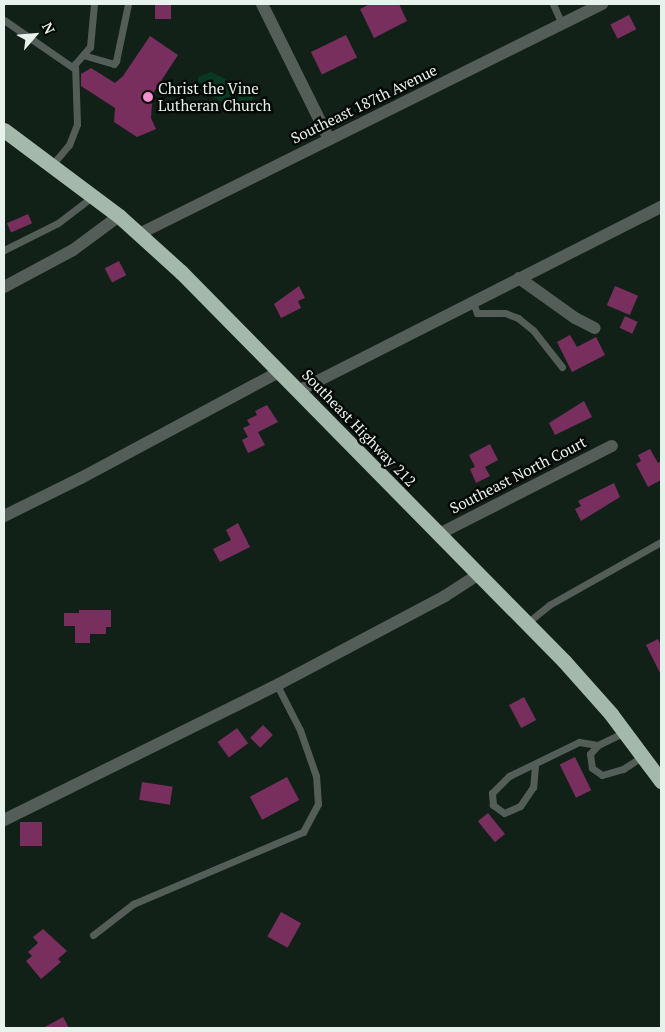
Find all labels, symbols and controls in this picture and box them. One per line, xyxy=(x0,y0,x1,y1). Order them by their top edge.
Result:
north arrow xyxy=(10,10,60,60)
text: N xyxy=(38,19,60,37)
street label: Southeast 187th Avenue xyxy=(288,61,440,147)
place label: Christ the Vine Lutheran Church xyxy=(158,79,271,114)
marker: Christ the Vine Lutheran Church xyxy=(142,91,154,103)
street label: Southeast Highway 212 xyxy=(298,366,420,490)
street label: Southeast North Court xyxy=(447,433,589,517)

